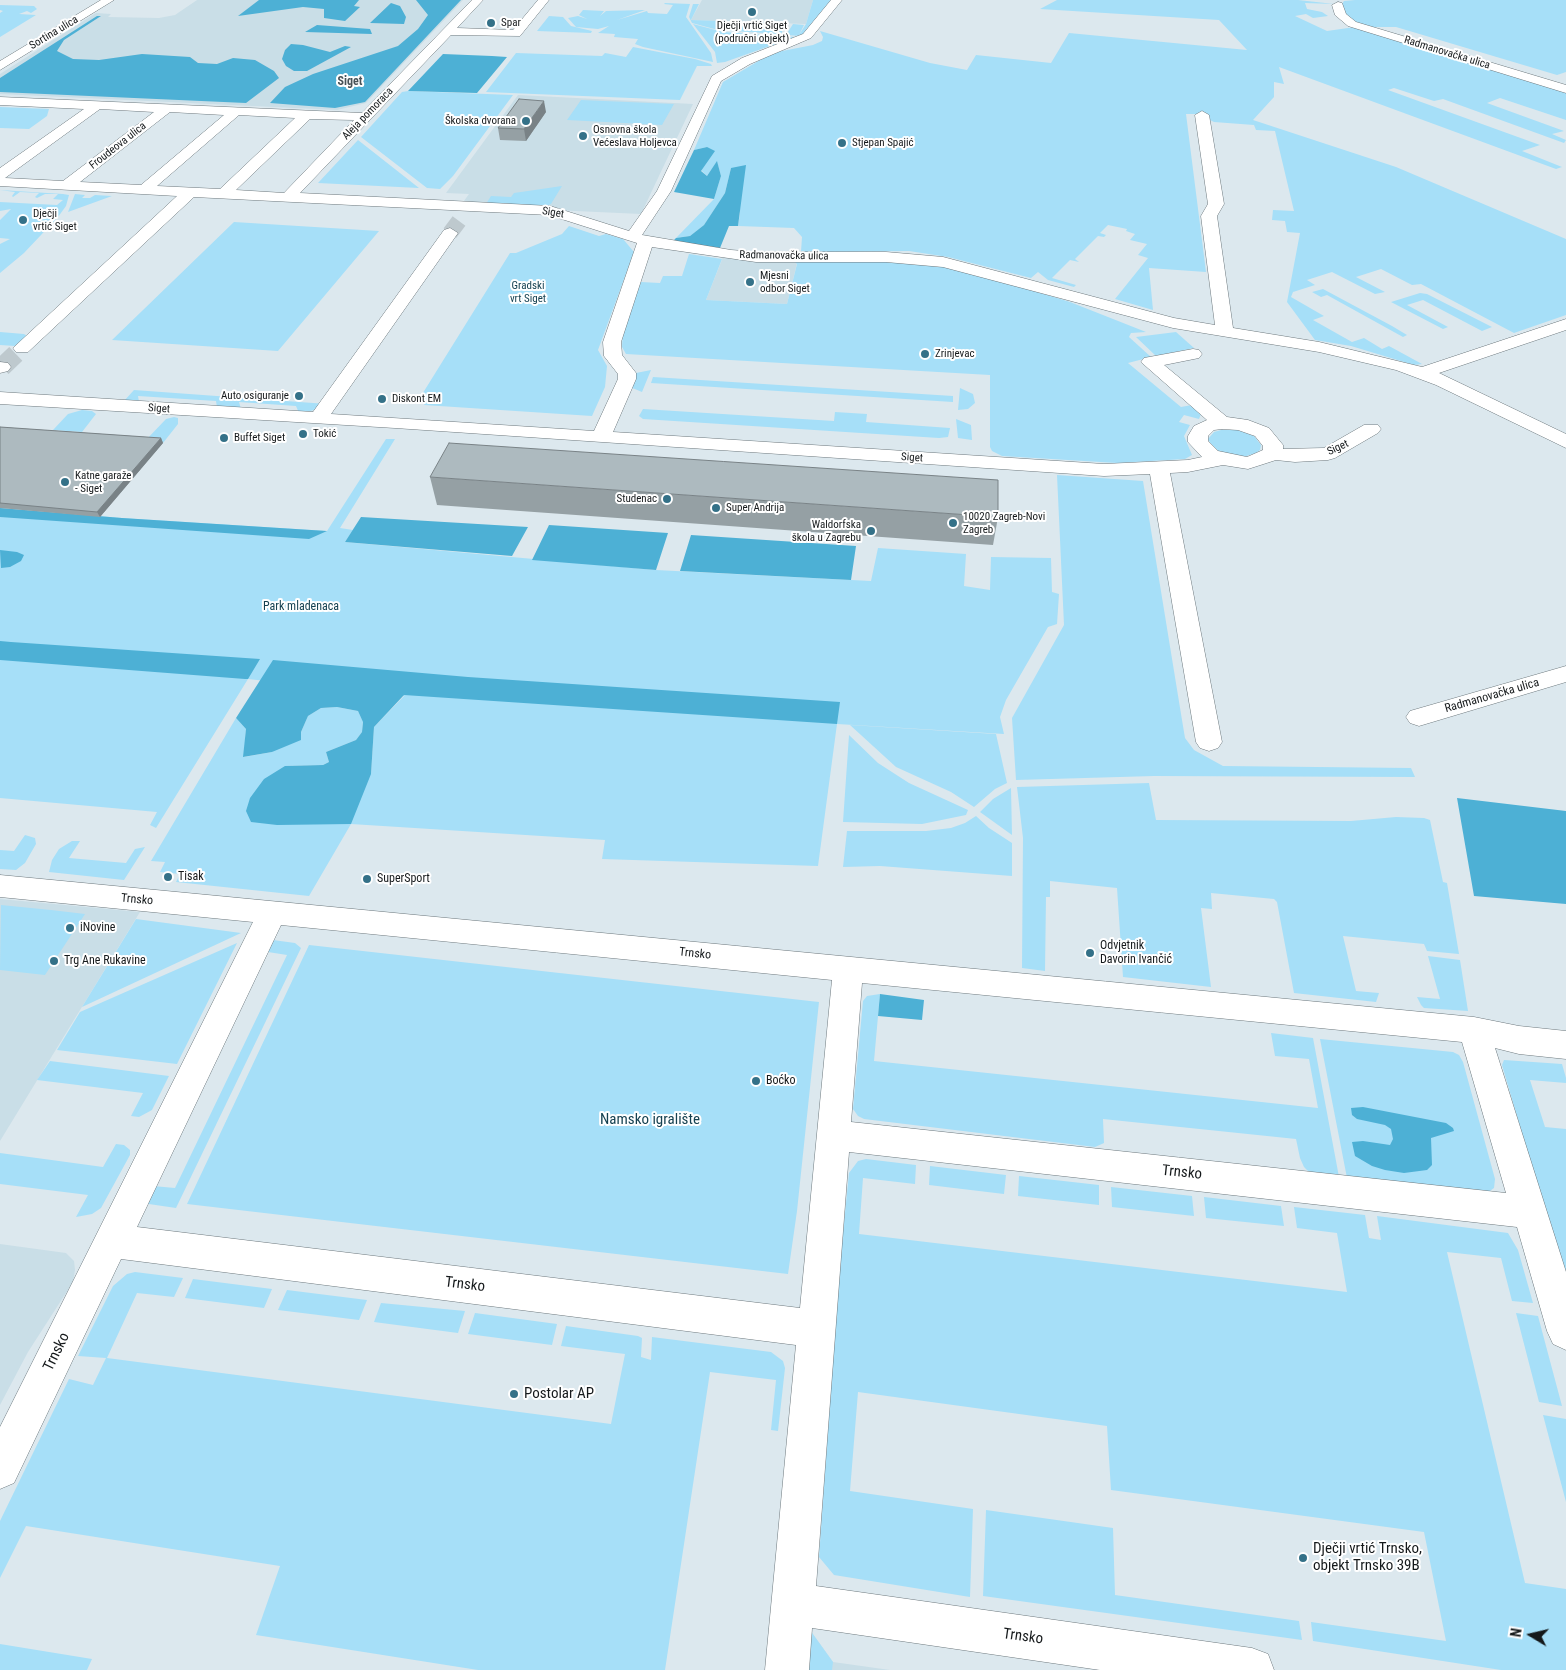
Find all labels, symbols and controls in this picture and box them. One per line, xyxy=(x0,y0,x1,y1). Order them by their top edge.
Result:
marker: Dječji vrtić Siget (područni objekt) xyxy=(746,6,758,18)
street label: Sortina ulica xyxy=(27,13,81,53)
place label: Spar xyxy=(501,16,521,30)
marker: Spar xyxy=(485,17,497,29)
place label: Dječji vrtić Siget (područni objekt) xyxy=(715,19,789,45)
street label: Radmanovačka ulica xyxy=(1402,34,1492,72)
district label: Siget xyxy=(338,75,362,89)
street label: Aleja pomoraca xyxy=(340,85,396,143)
place label: Školska dvorana xyxy=(445,114,516,128)
marker: Školska dvorana xyxy=(520,115,532,127)
street label: Froudeova ulica xyxy=(87,120,149,172)
place label: Osnovna škola Većeslava Holjevca xyxy=(593,123,677,149)
marker: Osnovna škola Većeslava Holjevca xyxy=(577,130,589,142)
place label: Stjepan Spajić xyxy=(852,136,914,150)
marker: Stjepan Spajić xyxy=(836,137,848,149)
street label: Siget xyxy=(541,205,565,221)
place label: Dječji vrtić Siget xyxy=(33,207,77,233)
marker: Dječji vrtić Siget xyxy=(17,214,29,226)
street label: Radmanovačka ulica xyxy=(739,249,829,263)
place label: Mjesni odbor Siget xyxy=(760,269,810,295)
marker: Mjesni odbor Siget xyxy=(744,276,756,288)
park label: Gradski vrt Siget xyxy=(510,279,546,305)
place label: Zrinjevac xyxy=(935,347,974,361)
marker: Zrinjevac xyxy=(919,348,931,360)
place label: Auto osiguranje xyxy=(221,389,289,403)
marker: Auto osiguranje xyxy=(293,390,305,402)
place label: Diskont EM xyxy=(392,392,441,406)
marker: Diskont EM xyxy=(376,393,388,405)
street label: Siget xyxy=(148,402,170,416)
place label: Tokić xyxy=(313,427,336,441)
marker: Tokić xyxy=(297,428,309,440)
place label: Buffet Siget xyxy=(234,431,285,445)
marker: Buffet Siget xyxy=(218,432,230,444)
street label: Siget xyxy=(1325,437,1351,459)
street label: Siget xyxy=(901,451,923,465)
place label: Katne garaže - Siget xyxy=(75,469,132,495)
marker: Katne garaže - Siget xyxy=(59,476,71,488)
place label: Studenac xyxy=(616,492,657,506)
marker: Studenac xyxy=(661,493,673,505)
place label: Super Andrija xyxy=(726,501,784,515)
marker: Super Andrija xyxy=(710,502,722,514)
place label: 10020 Zagreb-Novi Zagreb xyxy=(963,510,1045,536)
marker: 10020 Zagreb-Novi Zagreb xyxy=(947,517,959,529)
place label: Waldorfska škola u Zagrebu xyxy=(792,518,861,544)
marker: Waldorfska škola u Zagrebu xyxy=(865,525,877,537)
park label: Park mladenaca xyxy=(263,600,339,614)
street label: Radmanovačka ulica xyxy=(1443,676,1541,716)
place label: Tisak xyxy=(178,870,204,884)
marker: Tisak xyxy=(162,871,174,883)
place label: SuperSport xyxy=(377,872,430,886)
marker: SuperSport xyxy=(361,873,373,885)
street label: Trnsko xyxy=(120,891,154,909)
place label: iNovine xyxy=(80,921,115,935)
marker: iNovine xyxy=(64,922,76,934)
place label: Odvjetnik Davorin Ivančić xyxy=(1100,939,1172,967)
street label: Trnsko xyxy=(678,945,712,963)
marker: Odvjetnik Davorin Ivančić xyxy=(1084,947,1096,959)
place label: Trg Ane Rukavine xyxy=(64,954,146,968)
marker: Trg Ane Rukavine xyxy=(48,955,60,967)
place label: Boćko xyxy=(766,1074,796,1088)
marker: Boćko xyxy=(750,1075,762,1087)
park label: Namsko igralište xyxy=(600,1111,700,1129)
street label: Trnsko xyxy=(1161,1162,1203,1184)
street label: Trnsko xyxy=(444,1274,486,1296)
street label: Trnsko xyxy=(40,1330,74,1374)
place label: Postolar AP xyxy=(524,1385,594,1403)
marker: Postolar AP xyxy=(508,1388,520,1400)
place label: Dječji vrtić Trnsko, objekt Trnsko 39B xyxy=(1313,1540,1422,1575)
marker: Dječji vrtić Trnsko, objekt Trnsko 39B xyxy=(1297,1552,1309,1564)
north arrow xyxy=(1506,1610,1556,1660)
street label: Trnsko xyxy=(1002,1625,1044,1649)
text: N xyxy=(1508,1627,1525,1638)

